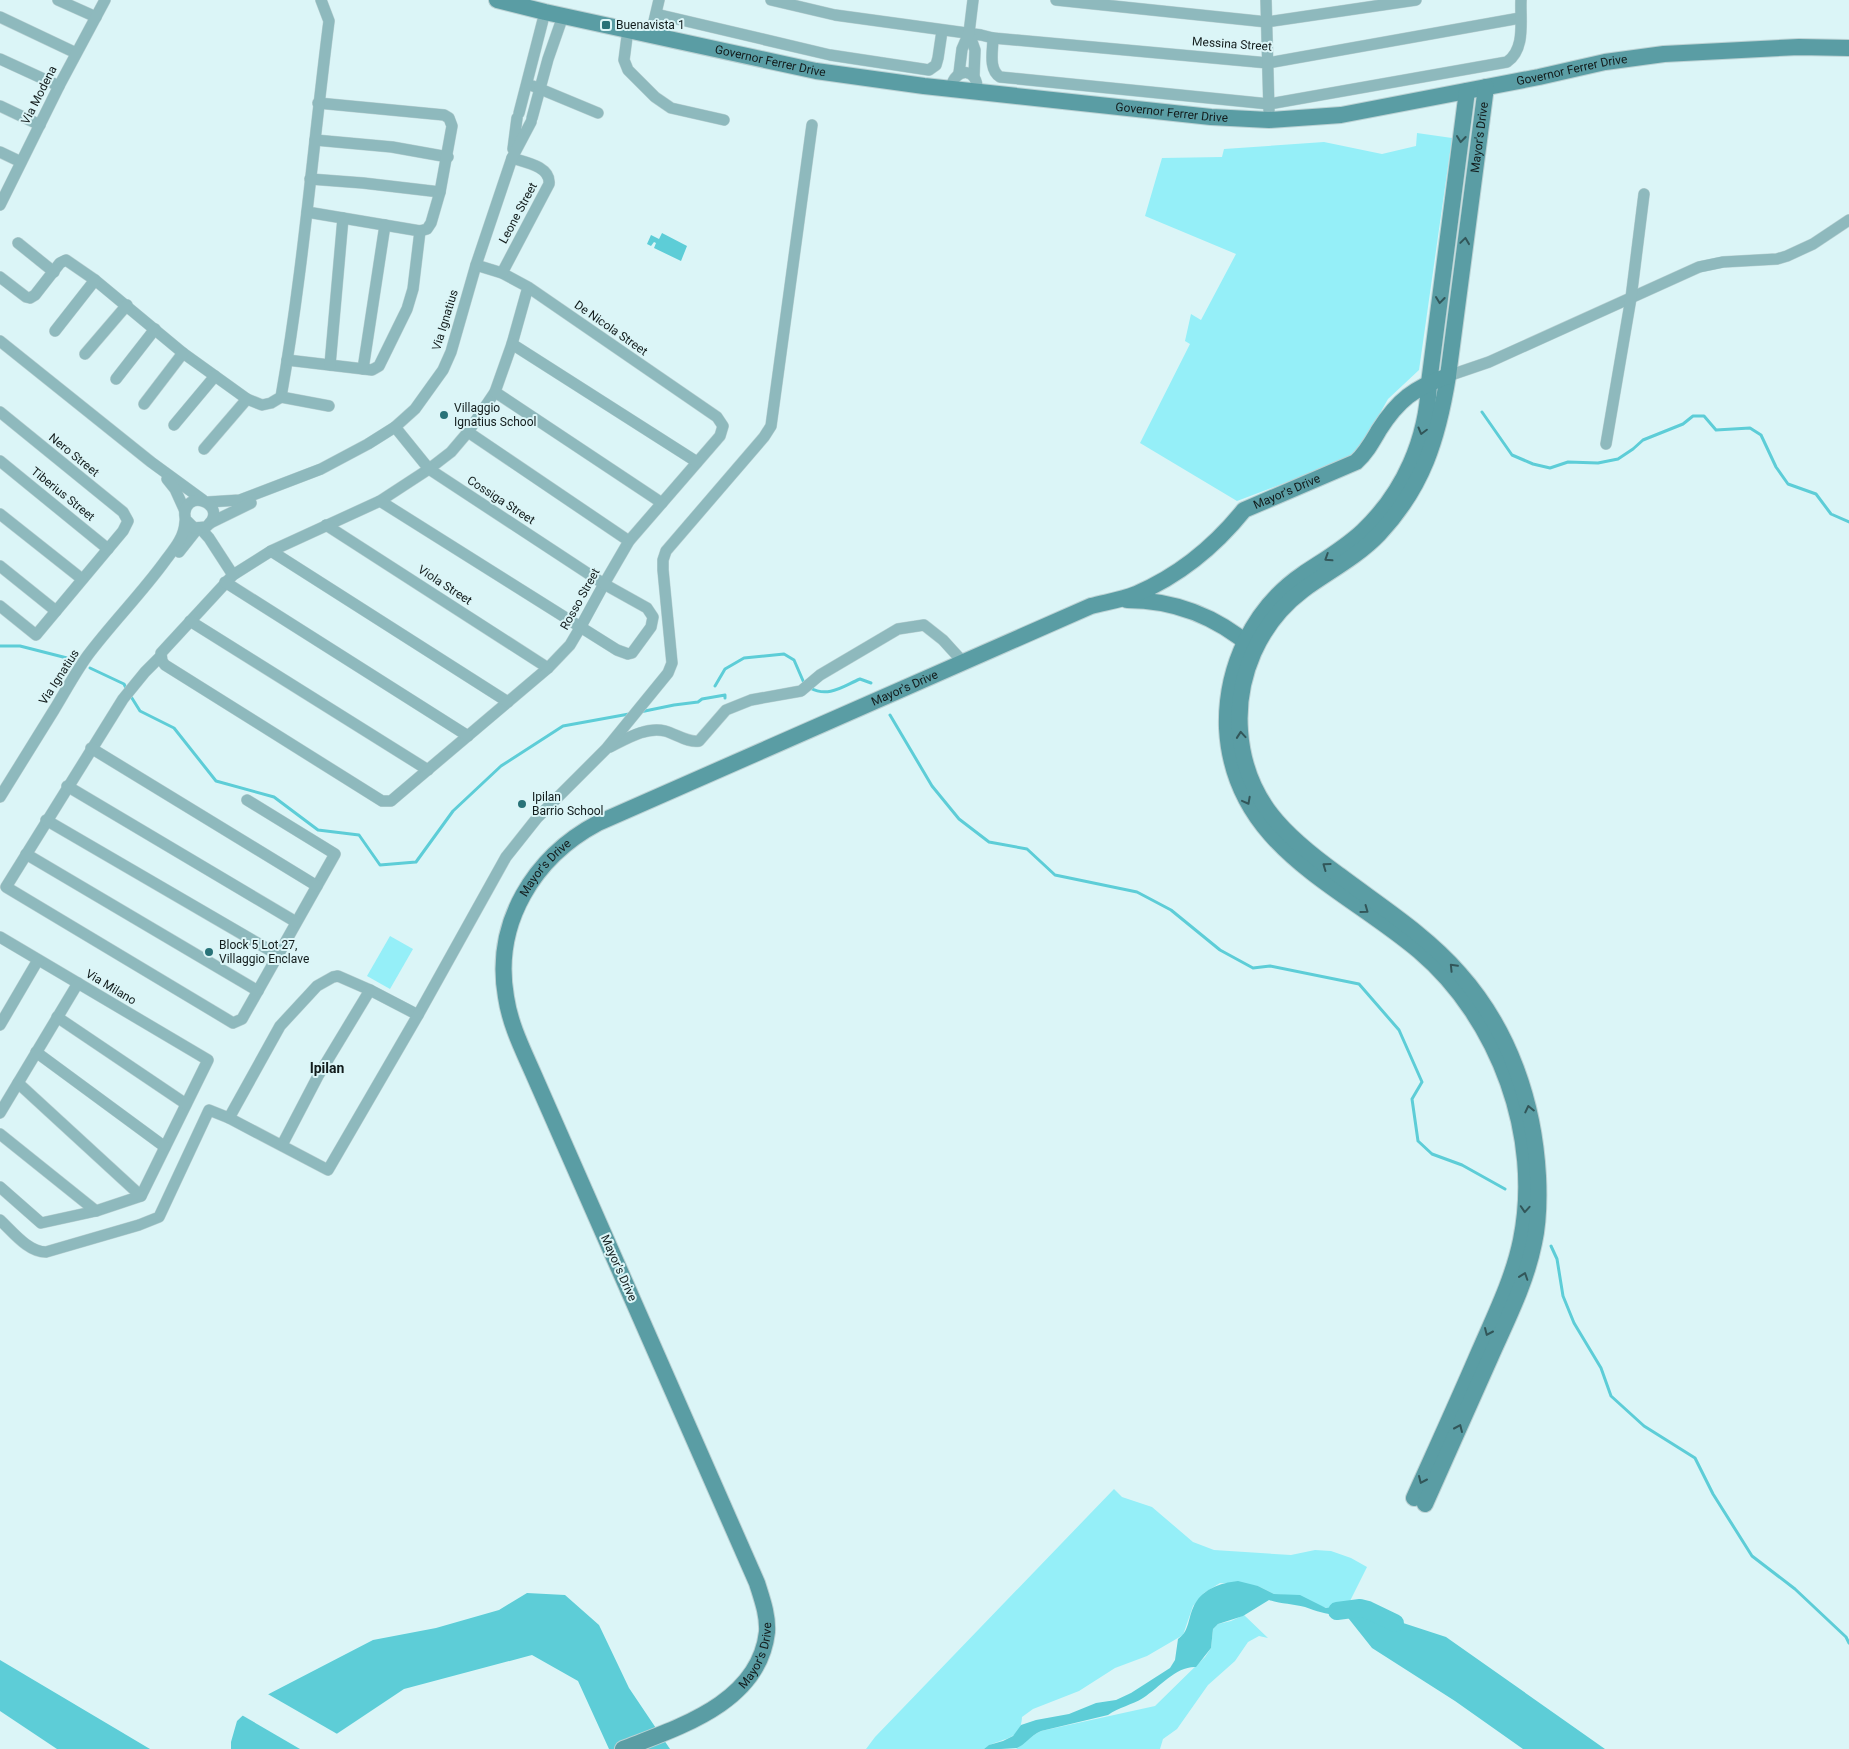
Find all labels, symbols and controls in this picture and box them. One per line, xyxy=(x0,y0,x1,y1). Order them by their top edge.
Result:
place label: Buenavista 1 xyxy=(616,18,685,32)
marker: Buenavista 1 xyxy=(600,19,612,31)
street label: Messina Street xyxy=(1192,34,1272,54)
street label: Governor Ferrer Drive xyxy=(714,42,827,79)
street label: Governor Ferrer Drive xyxy=(1515,52,1628,88)
street label: Via Modena xyxy=(18,63,60,127)
street label: Governor Ferrer Drive xyxy=(1115,100,1228,125)
street label: Mayor's Drive xyxy=(1468,101,1491,174)
one-way arrow xyxy=(1456,136,1467,144)
street label: Leone Street xyxy=(496,180,540,246)
one-way arrow xyxy=(1460,237,1470,245)
street label: Via Ignatius xyxy=(429,288,461,352)
one-way arrow xyxy=(1435,297,1446,305)
street label: De Nicola Street xyxy=(572,298,650,358)
place label: Villaggio Ignatius School xyxy=(454,401,536,429)
marker: Villaggio Ignatius School xyxy=(438,409,450,421)
one-way arrow xyxy=(1417,426,1428,435)
street label: Nero Street xyxy=(46,431,102,479)
street label: Tiberius Street xyxy=(28,464,98,524)
street label: Mayor's Drive xyxy=(1251,471,1322,512)
street label: Cossiga Street xyxy=(465,473,538,527)
one-way arrow xyxy=(1324,552,1333,561)
street label: Viola Street xyxy=(415,562,475,608)
street label: Rosso Street xyxy=(557,566,603,632)
street label: Via Ignatius xyxy=(36,647,82,707)
street label: Mayor's Drive xyxy=(869,667,940,709)
one-way arrow xyxy=(1235,731,1246,739)
place label: Ipilan Barrio School xyxy=(532,790,604,818)
one-way arrow xyxy=(1241,796,1251,805)
marker: Ipilan Barrio School xyxy=(516,798,528,810)
street label: Mayor's Drive xyxy=(517,836,574,899)
one-way arrow xyxy=(1322,863,1332,872)
one-way arrow xyxy=(1359,905,1368,913)
place label: Block 5 Lot 27, Villaggio Enclave xyxy=(219,938,309,966)
marker: Block 5 Lot 27, Villaggio Enclave xyxy=(203,946,215,958)
one-way arrow xyxy=(1450,964,1459,973)
street label: Via Milano xyxy=(83,966,139,1008)
district label: Ipilan xyxy=(310,1060,345,1076)
one-way arrow xyxy=(1524,1104,1535,1113)
one-way arrow xyxy=(1520,1206,1531,1214)
street label: Mayor's Drive xyxy=(598,1233,640,1303)
one-way arrow xyxy=(1518,1273,1528,1281)
one-way arrow xyxy=(1484,1327,1495,1336)
one-way arrow xyxy=(1453,1424,1464,1433)
one-way arrow xyxy=(1418,1475,1429,1484)
street label: Mayor's Drive xyxy=(736,1622,774,1691)

